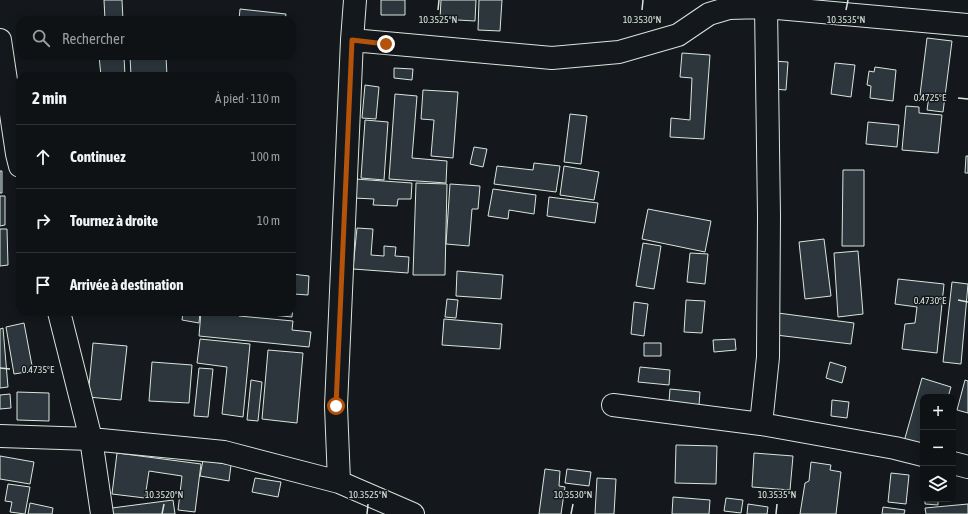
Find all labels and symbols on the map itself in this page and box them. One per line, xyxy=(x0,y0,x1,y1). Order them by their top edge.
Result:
text: 10.3525°N xyxy=(419,14,457,25)
text: 10.3530°N xyxy=(623,14,661,25)
text: 10.3535°N xyxy=(827,14,865,25)
route end xyxy=(377,35,395,53)
text: 0.4725°E xyxy=(914,92,947,103)
text: 0.4730°E xyxy=(914,295,947,306)
text: 0.4735°E xyxy=(22,364,55,375)
route start xyxy=(327,397,345,415)
text: 10.3520°N xyxy=(145,489,183,500)
text: 10.3525°N xyxy=(349,489,387,500)
text: 10.3530°N xyxy=(554,489,592,500)
text: 10.3535°N xyxy=(758,489,796,500)

